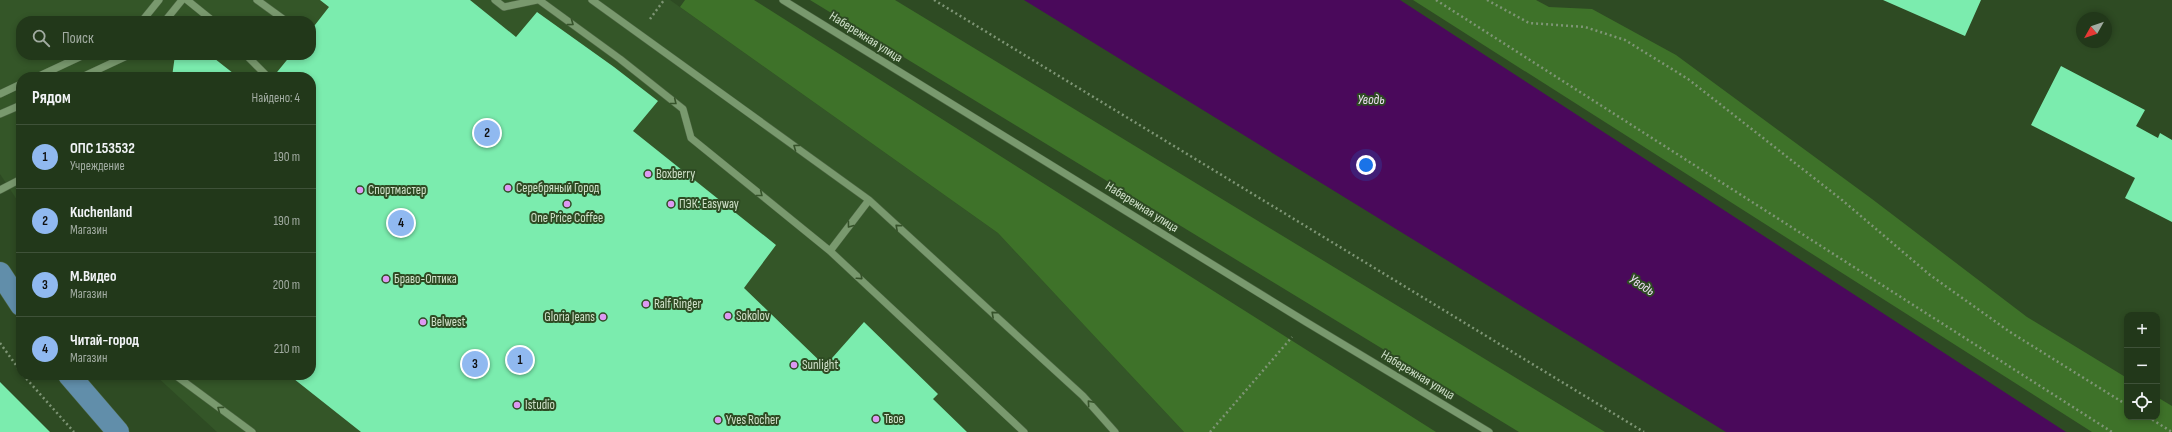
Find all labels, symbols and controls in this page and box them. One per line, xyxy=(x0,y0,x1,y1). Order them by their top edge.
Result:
street label: Набережная улица xyxy=(826,8,906,66)
north arrow xyxy=(2076,12,2112,48)
search box xyxy=(16,16,316,60)
one-way arrow xyxy=(567,18,574,26)
icon: search xyxy=(30,27,52,49)
text: Поиск xyxy=(62,29,94,48)
text: Рядом xyxy=(32,88,71,108)
text: Найдено: 4 xyxy=(252,90,300,106)
water label: Уводь xyxy=(1357,91,1385,108)
one-way arrow xyxy=(669,97,676,104)
pin: 2 xyxy=(474,118,500,148)
text: ОПС 153532 xyxy=(70,139,135,158)
one-way arrow xyxy=(793,144,800,152)
text: 1 xyxy=(42,149,48,165)
text: 190 m xyxy=(273,149,300,165)
your location xyxy=(1356,155,1376,175)
text: Учреждение xyxy=(70,158,125,174)
place label: Boxberry xyxy=(656,166,695,182)
marker: Boxberry xyxy=(643,169,653,179)
street label: Набережная улица xyxy=(1102,178,1182,236)
place label: Серебряный Город xyxy=(516,180,600,196)
place label: Спортмастер xyxy=(368,182,426,198)
marker: Серебряный Город xyxy=(503,183,513,193)
marker: Спортмастер xyxy=(355,185,365,195)
one-way arrow xyxy=(755,189,763,196)
place label: ПЭК: Easyway xyxy=(679,196,739,212)
marker: One Price Coffee xyxy=(562,199,572,209)
marker: ПЭК: Easyway xyxy=(666,199,676,209)
text: Kuchenland xyxy=(70,203,132,222)
pin: 4 xyxy=(388,208,414,238)
place label: One Price Coffee xyxy=(531,210,603,226)
text: 2 xyxy=(42,213,48,229)
text: 190 m xyxy=(273,213,300,229)
one-way arrow xyxy=(847,221,854,228)
text: Магазин xyxy=(70,222,107,238)
one-way arrow xyxy=(896,224,903,231)
text: М.Видео xyxy=(70,267,117,286)
place label: Браво-Оптика xyxy=(394,271,457,287)
water label: Уводь xyxy=(1626,271,1659,300)
one-way arrow xyxy=(855,273,862,280)
marker: Браво-Оптика xyxy=(381,274,391,284)
text: 3 xyxy=(42,277,48,293)
text: 200 m xyxy=(273,277,300,293)
text: Магазин xyxy=(70,286,107,302)
place label: Ralf Ringer xyxy=(654,296,701,312)
marker: Ralf Ringer xyxy=(641,299,651,309)
place label: Sokolov xyxy=(736,308,770,324)
place label: Gloria Jeans xyxy=(544,309,595,325)
marker: Sokolov xyxy=(723,311,733,321)
marker: Gloria Jeans xyxy=(598,312,608,322)
one-way arrow xyxy=(991,312,999,319)
map controls xyxy=(2124,312,2160,420)
button: + xyxy=(2124,312,2160,348)
place label: Belwest xyxy=(431,314,466,330)
marker: Belwest xyxy=(418,317,428,327)
text: Читай-город xyxy=(70,331,139,350)
text: 4 xyxy=(42,341,48,357)
text: 210 m xyxy=(274,341,300,357)
pin: 1 xyxy=(507,345,533,375)
street label: Набережная улица xyxy=(1378,347,1458,403)
button: − xyxy=(2124,348,2160,384)
pin: 3 xyxy=(462,349,488,379)
text: Магазин xyxy=(70,350,107,366)
place label: Sunlight xyxy=(802,357,839,373)
marker: Sunlight xyxy=(789,360,799,370)
button: locate xyxy=(2124,384,2160,420)
place label: Istudio xyxy=(525,397,555,413)
marker: Istudio xyxy=(512,400,522,410)
one-way arrow xyxy=(1087,400,1094,408)
one-way arrow xyxy=(218,407,225,414)
place label: Твое xyxy=(884,411,904,427)
place label: Yves Rocher xyxy=(726,412,779,428)
marker: Твое xyxy=(871,414,881,424)
marker: Yves Rocher xyxy=(713,415,723,425)

